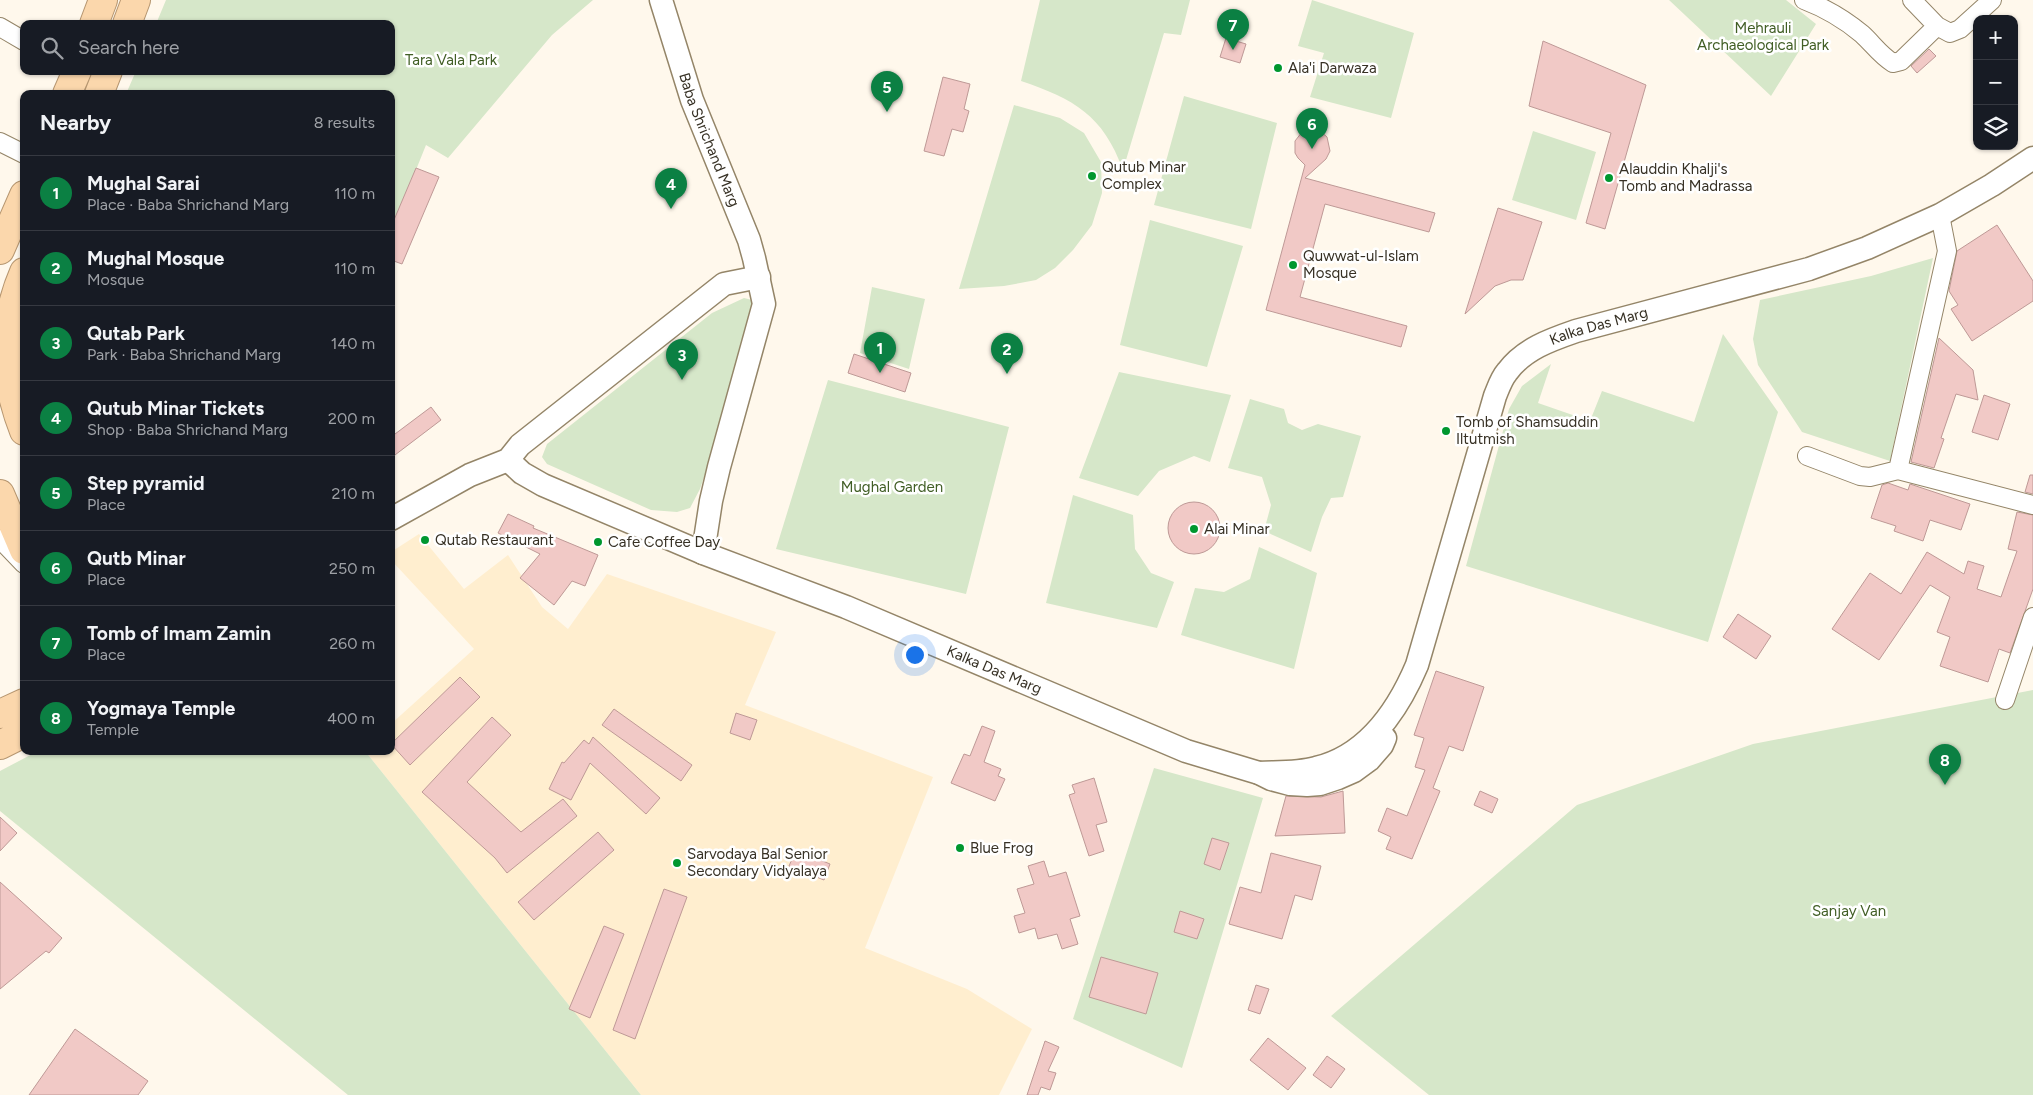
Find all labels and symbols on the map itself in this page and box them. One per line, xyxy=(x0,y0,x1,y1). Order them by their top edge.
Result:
pin: 7 xyxy=(1217,9,1249,50)
park label: Mehrauli Archaeological Park xyxy=(1697,19,1830,54)
park label: Tara Vala Park xyxy=(405,51,498,69)
place label: Ala'i Darwaza xyxy=(1288,59,1377,77)
marker: Ala'i Darwaza xyxy=(1272,62,1284,74)
street label: Baba Shrichand Marg xyxy=(675,71,744,209)
pin: 5 xyxy=(871,71,903,112)
pin: 6 xyxy=(1296,108,1328,149)
place label: Qutub Minar Complex xyxy=(1102,158,1186,193)
place label: Alauddin Khalji's Tomb and Madrassa xyxy=(1619,160,1752,195)
pin: 4 xyxy=(655,168,687,209)
marker: Qutub Minar Complex xyxy=(1086,170,1098,182)
marker: Alauddin Khalji's Tomb and Madrassa xyxy=(1603,172,1615,184)
place label: Quwwat-ul-Islam Mosque xyxy=(1303,247,1419,282)
marker: Quwwat-ul-Islam Mosque xyxy=(1287,259,1299,271)
street label: Kalka Das Marg xyxy=(1547,303,1650,349)
pin: 1 xyxy=(864,332,896,373)
pin: 2 xyxy=(991,333,1023,374)
pin: 3 xyxy=(666,339,698,380)
place label: Tomb of Shamsuddin Iltutmish xyxy=(1456,413,1598,448)
marker: Tomb of Shamsuddin Iltutmish xyxy=(1440,425,1452,437)
park label: Mughal Garden xyxy=(841,478,943,496)
place label: Alai Minar xyxy=(1204,520,1270,538)
marker: Alai Minar xyxy=(1188,523,1200,535)
place label: Qutab Restaurant xyxy=(435,531,554,549)
place label: Cafe Coffee Day xyxy=(608,533,720,551)
marker: Qutab Restaurant xyxy=(419,534,431,546)
marker: Cafe Coffee Day xyxy=(592,536,604,548)
your location xyxy=(902,642,928,668)
street label: Kalka Das Marg xyxy=(944,642,1044,698)
pin: 8 xyxy=(1929,744,1961,785)
place label: Blue Frog xyxy=(970,839,1033,857)
marker: Blue Frog xyxy=(954,842,966,854)
place label: Sarvodaya Bal Senior Secondary Vidyalaya xyxy=(687,845,828,880)
marker: Sarvodaya Bal Senior Secondary Vidyalaya xyxy=(671,857,683,869)
park label: Sanjay Van xyxy=(1812,902,1886,920)

